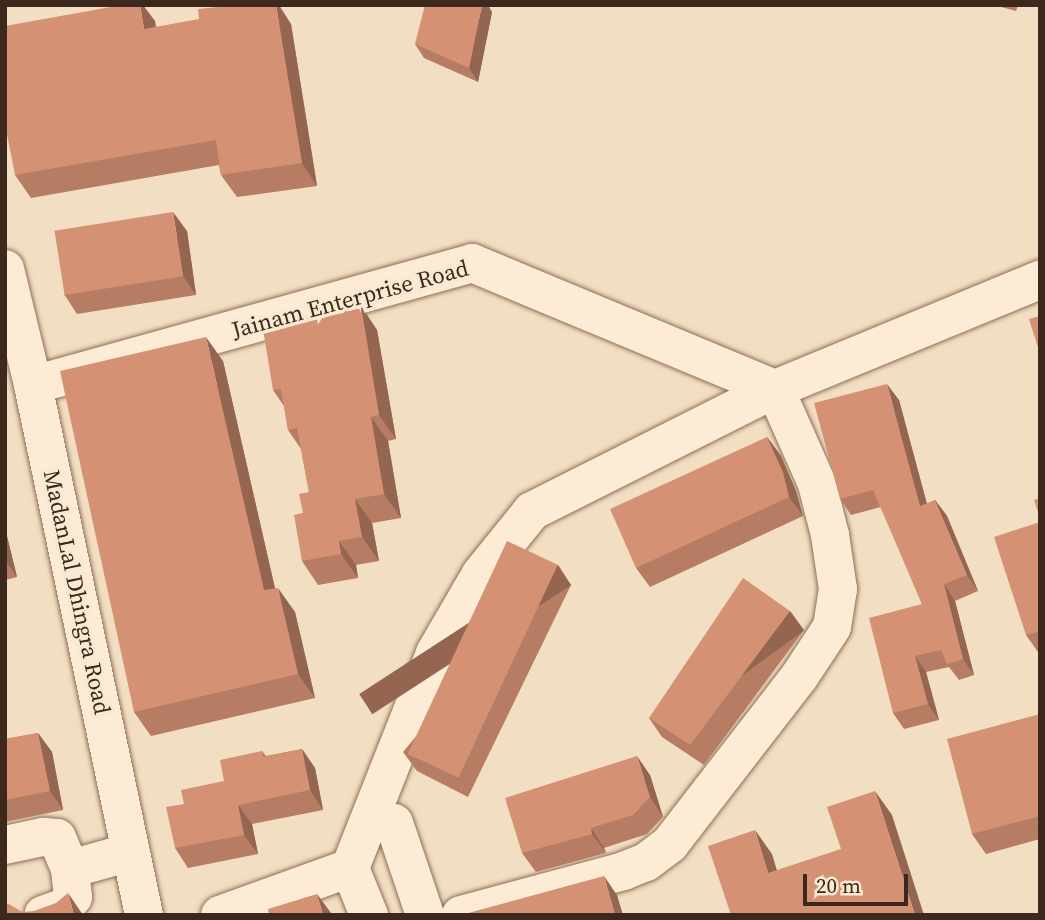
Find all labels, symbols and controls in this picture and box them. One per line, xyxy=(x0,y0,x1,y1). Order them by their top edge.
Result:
street label: Jainam Enterprise Road xyxy=(229,254,471,344)
street label: MadanLal Dhingra Road xyxy=(38,467,116,717)
scale bar xyxy=(807,860,912,904)
text: 20 m xyxy=(816,871,861,900)

